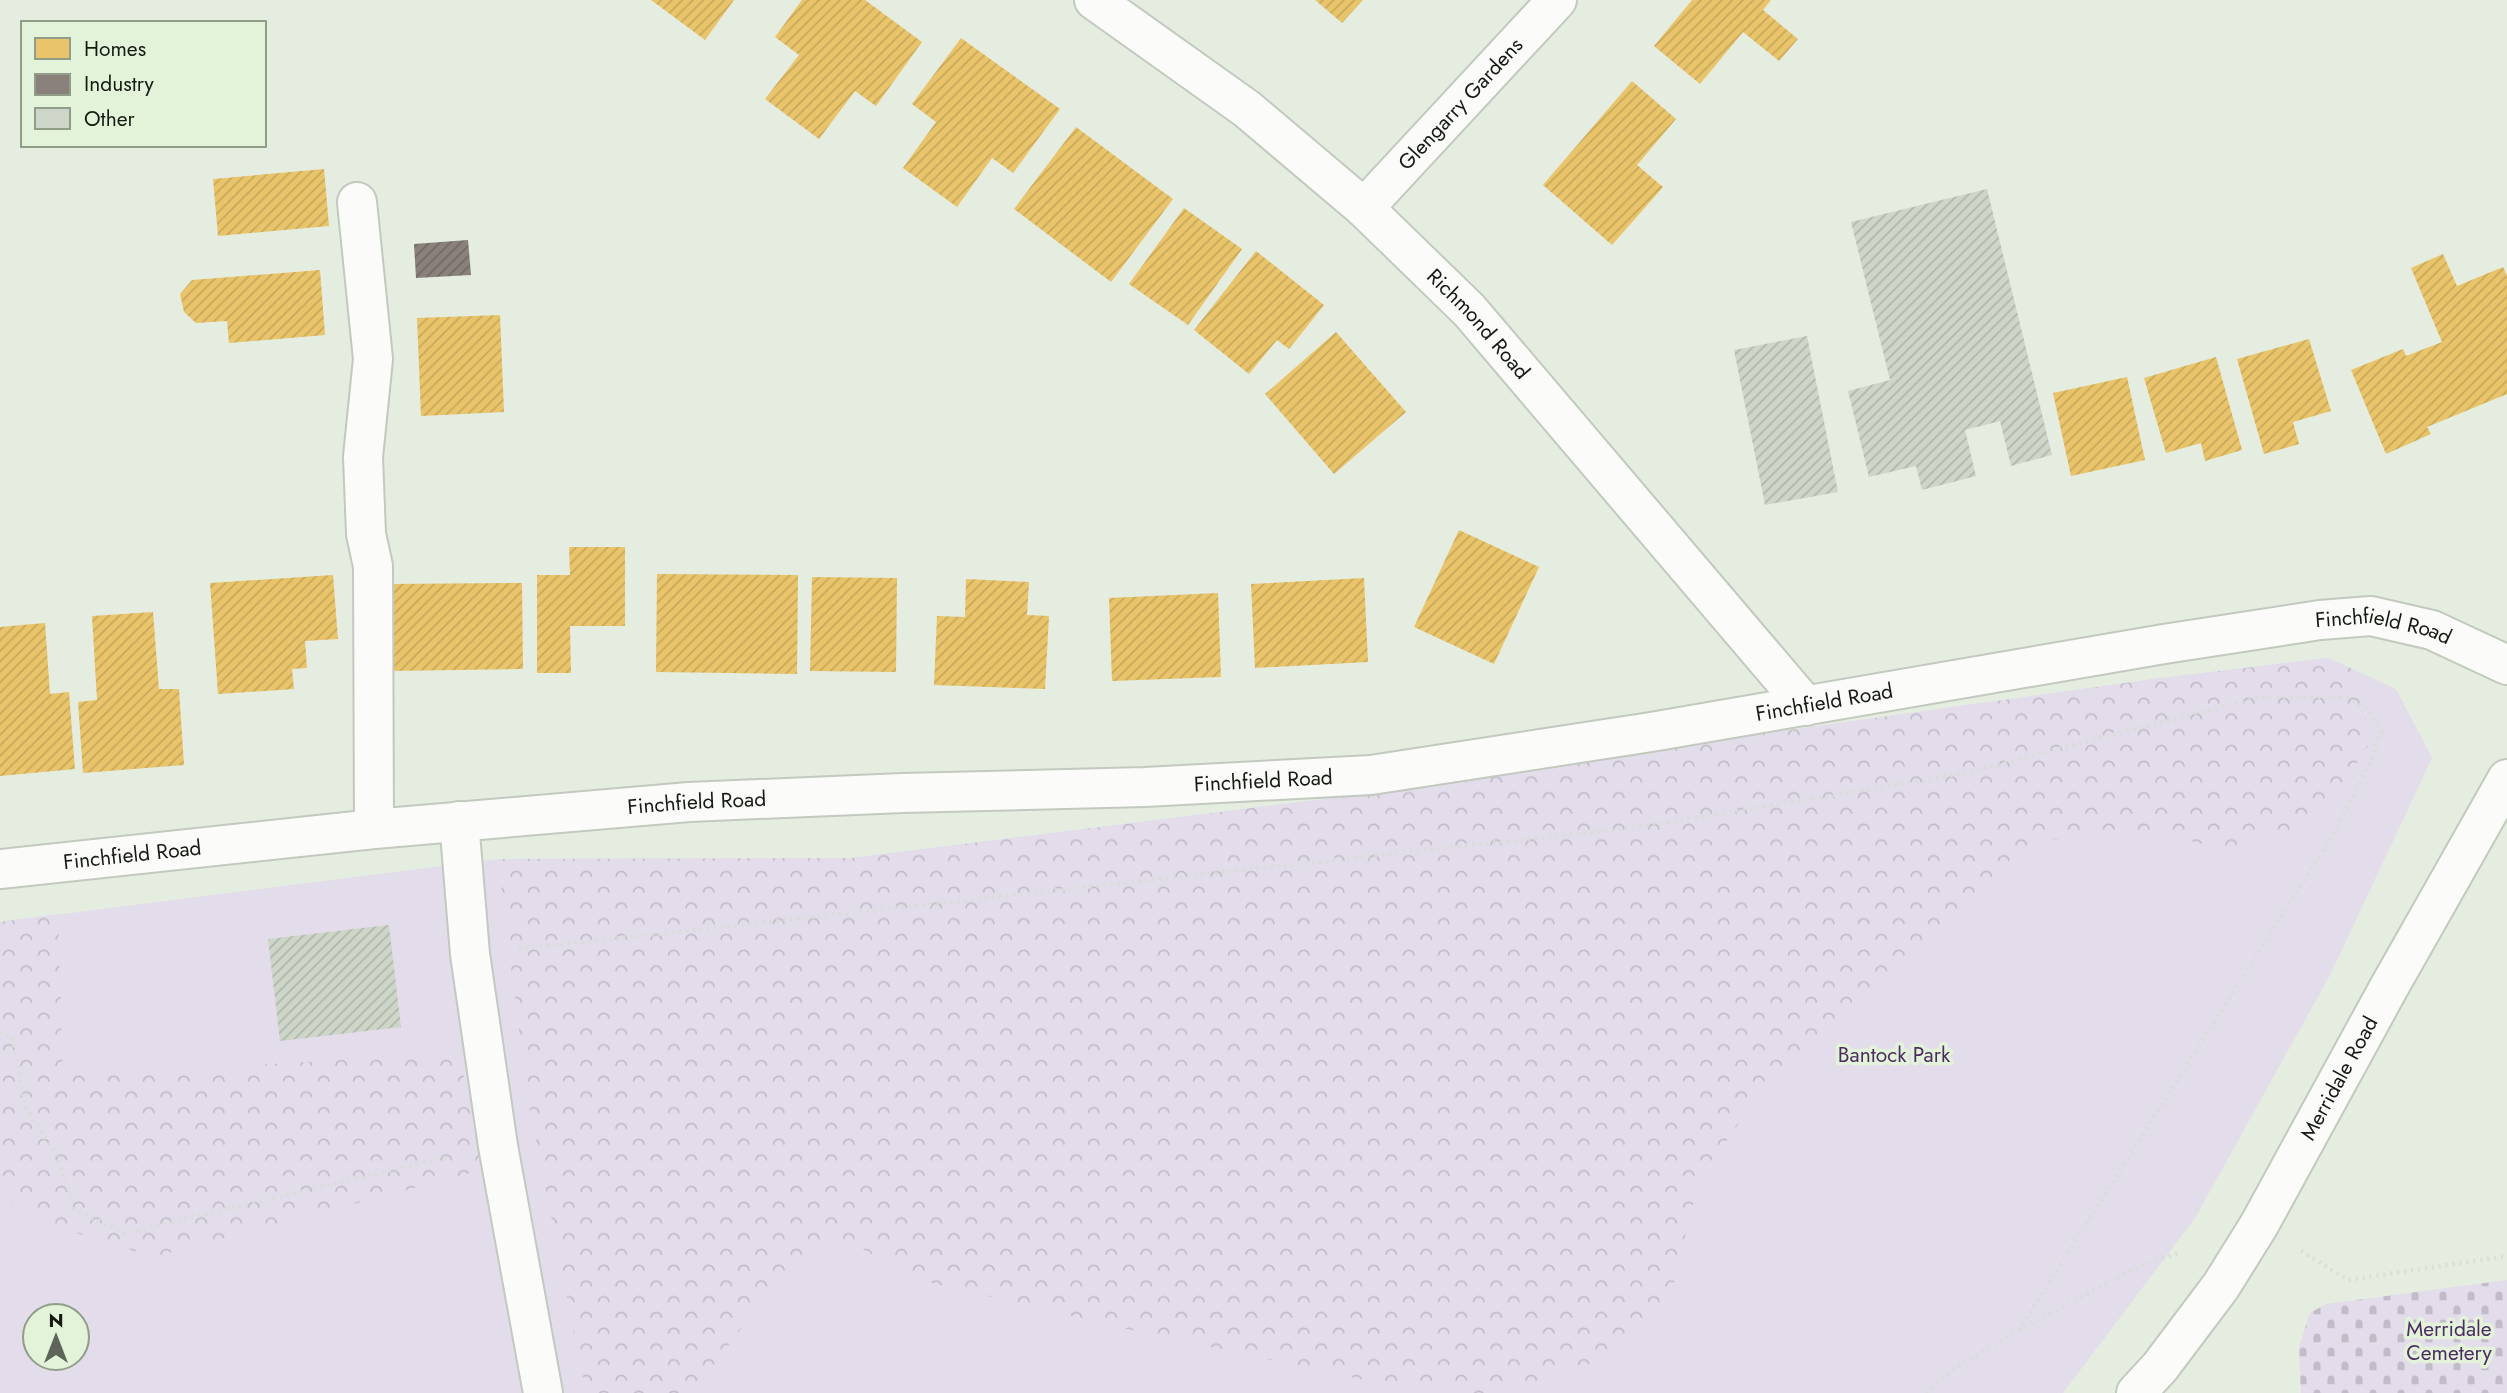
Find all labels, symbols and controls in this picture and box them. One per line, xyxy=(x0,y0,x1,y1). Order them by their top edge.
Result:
legend xyxy=(21,21,266,147)
street label: Glengarry Gardens xyxy=(1391,31,1530,177)
text: Homes xyxy=(84,34,146,64)
text: Industry xyxy=(84,69,155,99)
text: Other xyxy=(84,104,135,134)
street label: Richmond Road xyxy=(1420,262,1537,386)
street label: Finchfield Road xyxy=(2314,601,2457,652)
street label: Finchfield Road xyxy=(1753,676,1895,729)
street label: Finchfield Road xyxy=(1193,762,1333,799)
street label: Finchfield Road xyxy=(626,784,767,822)
street label: Finchfield Road xyxy=(62,833,203,877)
street label: Merridale Road xyxy=(2293,1011,2385,1146)
park label: Bantock Park xyxy=(1838,1040,1951,1070)
north arrow xyxy=(21,1302,91,1372)
text: N xyxy=(48,1307,64,1334)
park label: Merridale Cemetery xyxy=(2406,1314,2492,1368)

